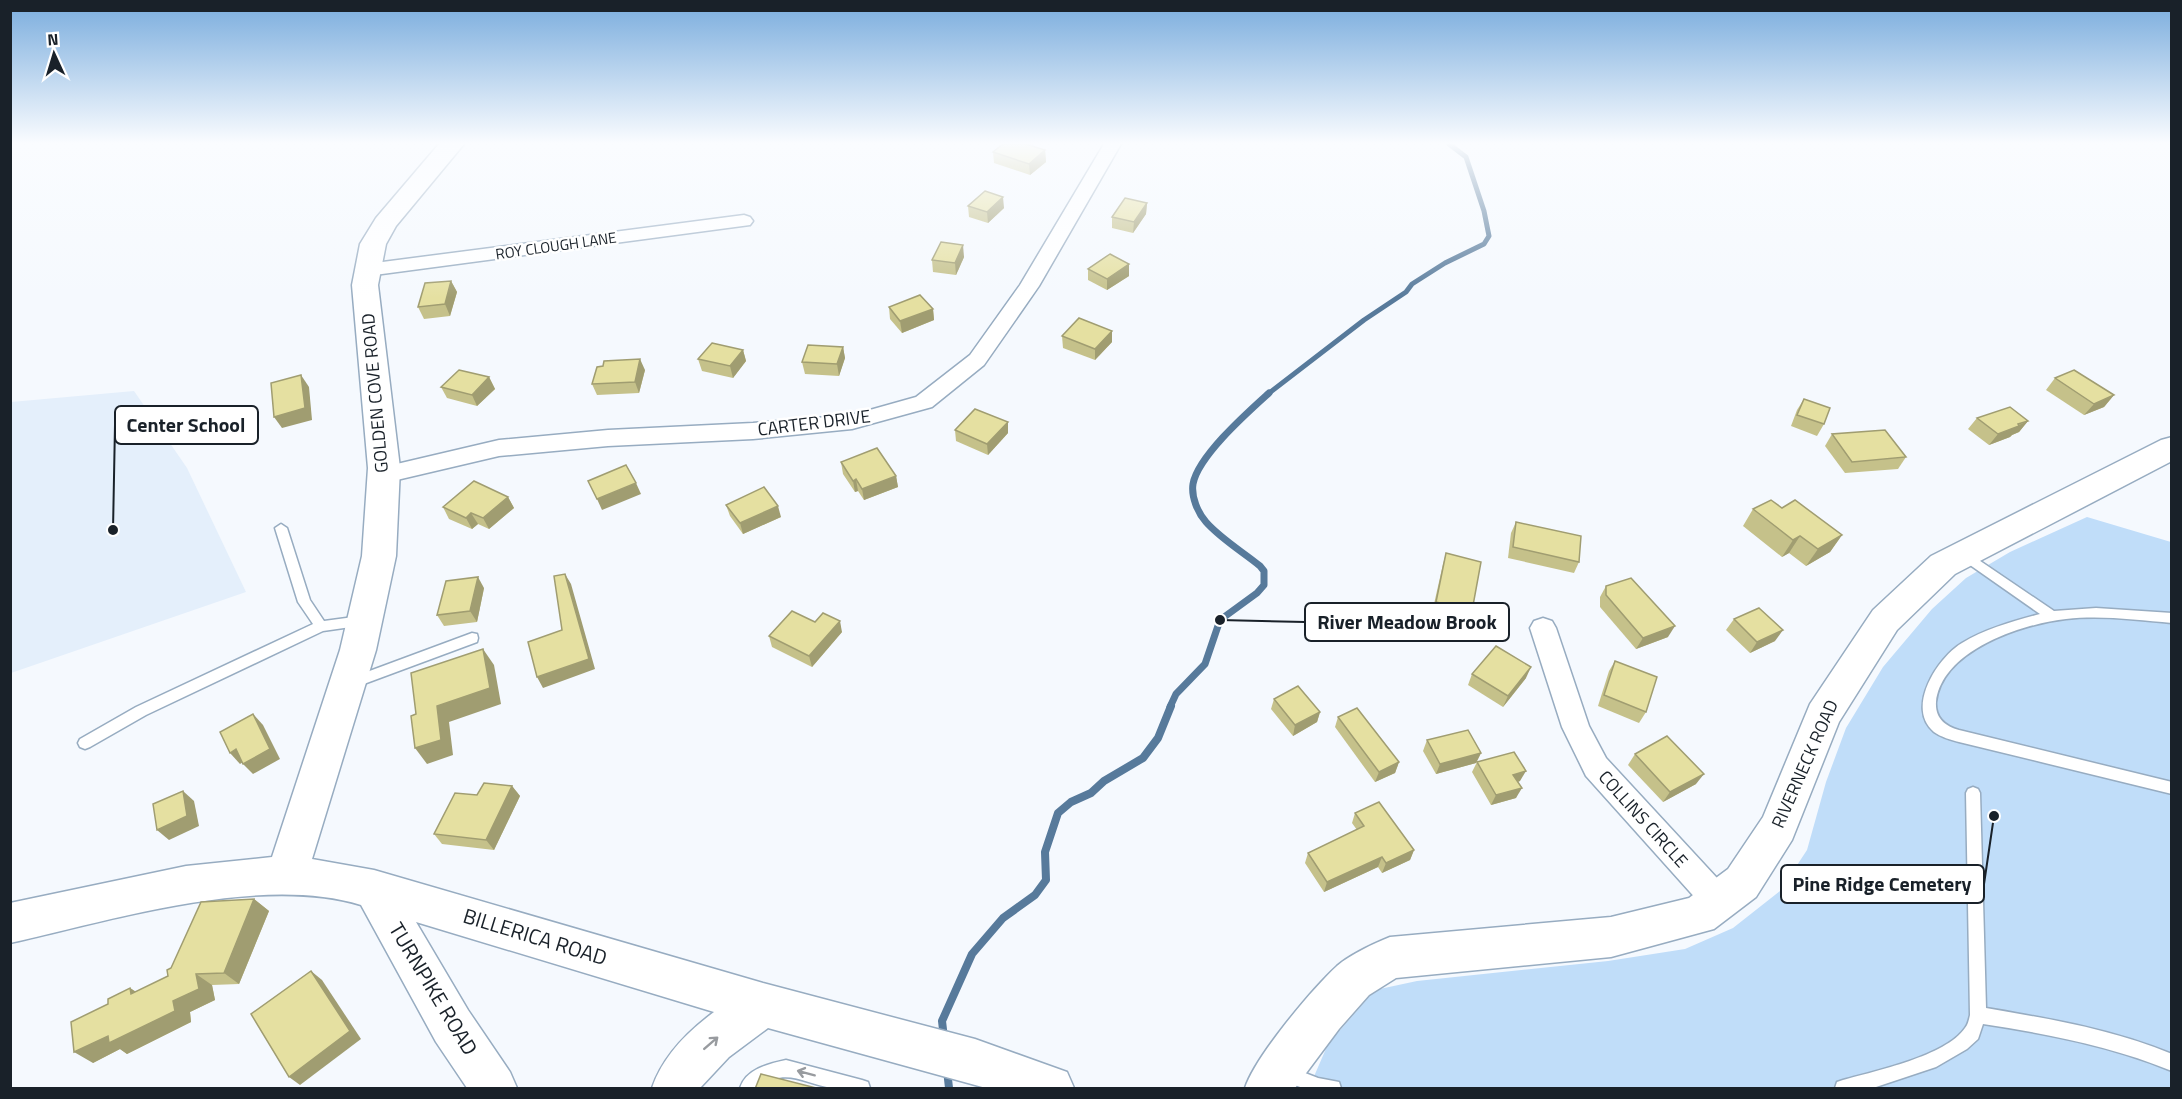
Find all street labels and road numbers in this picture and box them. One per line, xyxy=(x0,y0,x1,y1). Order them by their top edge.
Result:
street label: ROY CLOUGH LANE xyxy=(494,226,618,265)
street label: GOLDEN COVE ROAD xyxy=(354,312,395,474)
street label: CARTER DRIVE xyxy=(756,402,872,443)
street label: RIVERNECK ROAD xyxy=(1764,695,1845,832)
street label: COLLINS CIRCLE xyxy=(1592,764,1694,873)
street label: BILLERICA ROAD xyxy=(459,899,611,973)
street label: TURNPIKE ROAD xyxy=(381,916,486,1061)

